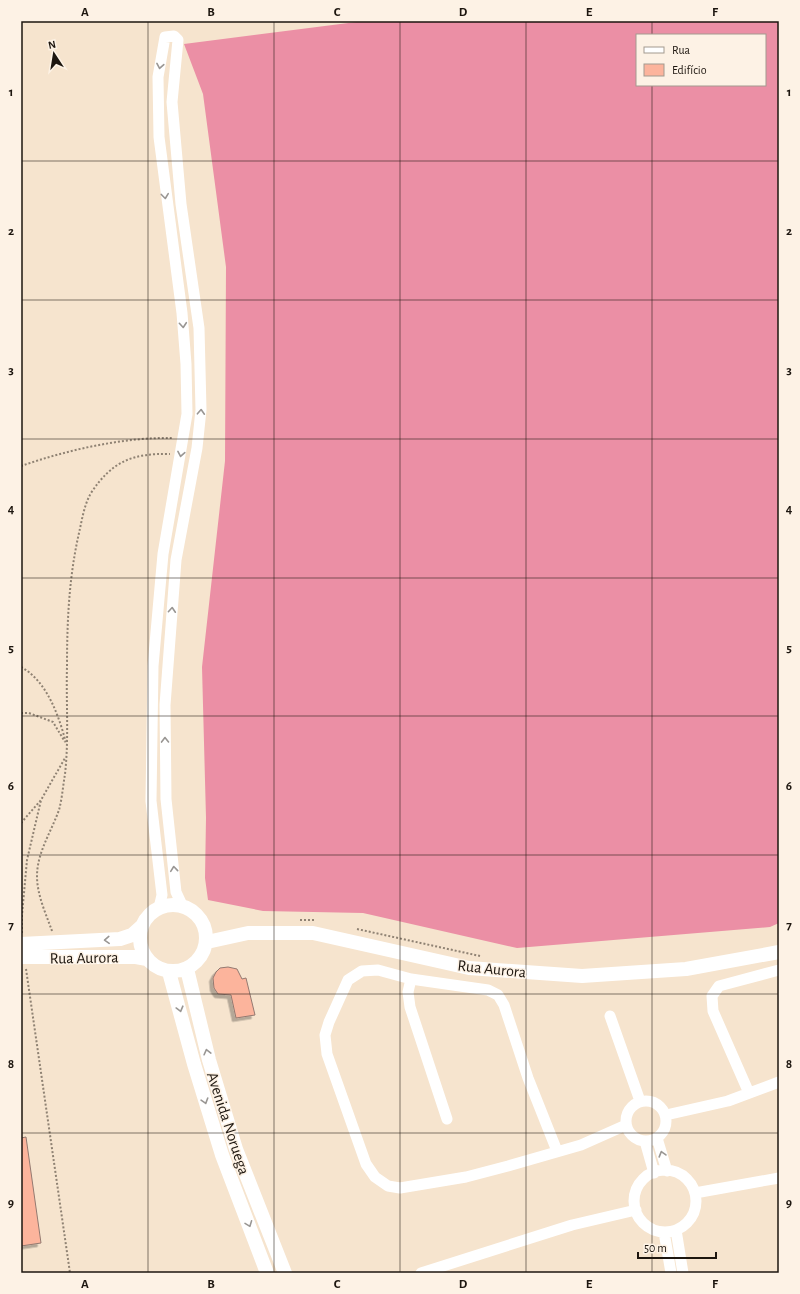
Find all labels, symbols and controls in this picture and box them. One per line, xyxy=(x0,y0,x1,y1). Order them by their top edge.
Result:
text: A xyxy=(81,6,89,19)
text: B xyxy=(207,6,215,19)
text: C xyxy=(334,6,341,19)
text: D xyxy=(459,6,468,19)
text: E xyxy=(586,6,593,19)
text: F xyxy=(712,6,719,19)
north arrow xyxy=(34,34,74,74)
legend xyxy=(636,34,766,86)
text: N xyxy=(47,39,57,51)
text: Rua xyxy=(672,44,691,56)
one-way arrow xyxy=(156,63,165,70)
text: Edifício xyxy=(672,64,707,76)
text: 1 xyxy=(9,86,13,99)
text: 1 xyxy=(787,86,791,99)
one-way arrow xyxy=(160,193,169,199)
text: 2 xyxy=(8,225,14,238)
text: 2 xyxy=(786,225,792,238)
one-way arrow xyxy=(178,322,187,328)
text: 3 xyxy=(8,364,14,377)
text: 3 xyxy=(786,364,792,377)
one-way arrow xyxy=(196,409,205,415)
one-way arrow xyxy=(177,451,186,457)
text: 4 xyxy=(8,503,15,516)
text: 4 xyxy=(786,503,793,516)
one-way arrow xyxy=(168,607,177,613)
text: 5 xyxy=(8,642,14,655)
text: 5 xyxy=(786,642,792,655)
one-way arrow xyxy=(161,737,169,743)
text: 6 xyxy=(8,780,14,793)
text: 6 xyxy=(786,780,792,793)
one-way arrow xyxy=(170,866,179,872)
text: 7 xyxy=(8,919,14,932)
text: 7 xyxy=(786,919,792,932)
one-way arrow xyxy=(104,936,110,944)
street label: Rua Aurora xyxy=(49,949,119,967)
street label: Rua Aurora xyxy=(457,957,527,981)
one-way arrow xyxy=(175,1006,183,1013)
one-way arrow xyxy=(203,1048,212,1055)
text: 8 xyxy=(8,1058,14,1071)
text: 8 xyxy=(786,1058,792,1071)
street label: Avenida Noruega xyxy=(204,1070,252,1177)
one-way arrow xyxy=(200,1098,209,1105)
one-way arrow xyxy=(658,1151,667,1158)
text: 9 xyxy=(8,1197,14,1210)
text: 9 xyxy=(786,1197,792,1210)
one-way arrow xyxy=(244,1220,252,1227)
scale bar xyxy=(638,1234,716,1260)
text: 50 m xyxy=(644,1242,667,1254)
text: A xyxy=(81,1278,89,1291)
text: B xyxy=(207,1278,215,1291)
text: C xyxy=(334,1278,341,1291)
text: D xyxy=(459,1278,468,1291)
text: E xyxy=(586,1278,593,1291)
text: F xyxy=(712,1278,719,1291)

